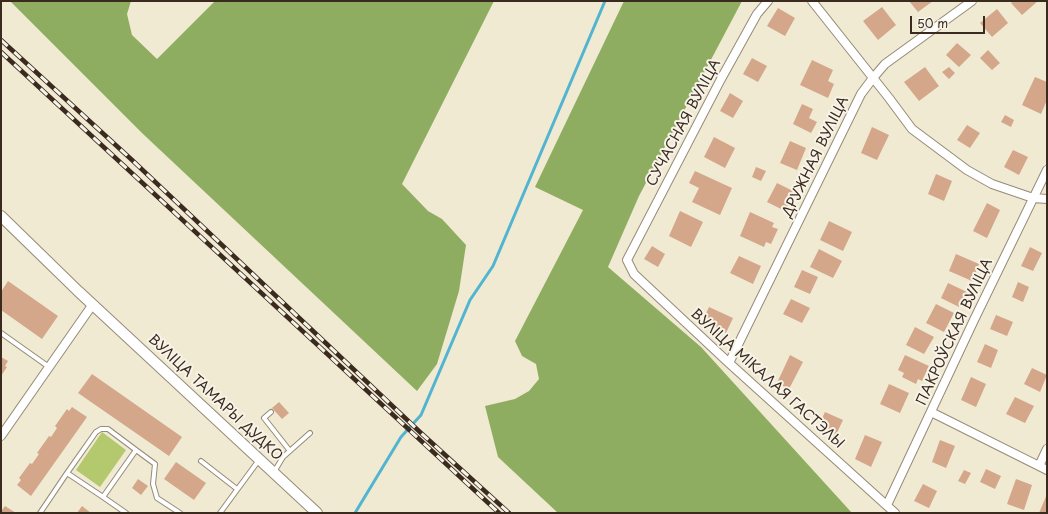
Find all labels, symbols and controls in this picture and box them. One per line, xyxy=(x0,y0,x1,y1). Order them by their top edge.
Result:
scale bar xyxy=(912,8,987,34)
text: 50 m xyxy=(917,14,948,32)
street label: СУЧАСНАЯ ВУЛІЦА xyxy=(643,57,725,189)
street label: ДРУЖНАЯ ВУЛІЦА xyxy=(779,94,853,220)
street label: ПАКРОЎСКАЯ ВУЛІЦА xyxy=(914,256,996,408)
street label: ВУЛІЦА МІКАЛАЯ ГАСТЭЛЫ xyxy=(687,306,847,452)
street label: ВУЛІЦА ТАМАРЫ ДУДКО xyxy=(144,331,286,465)

